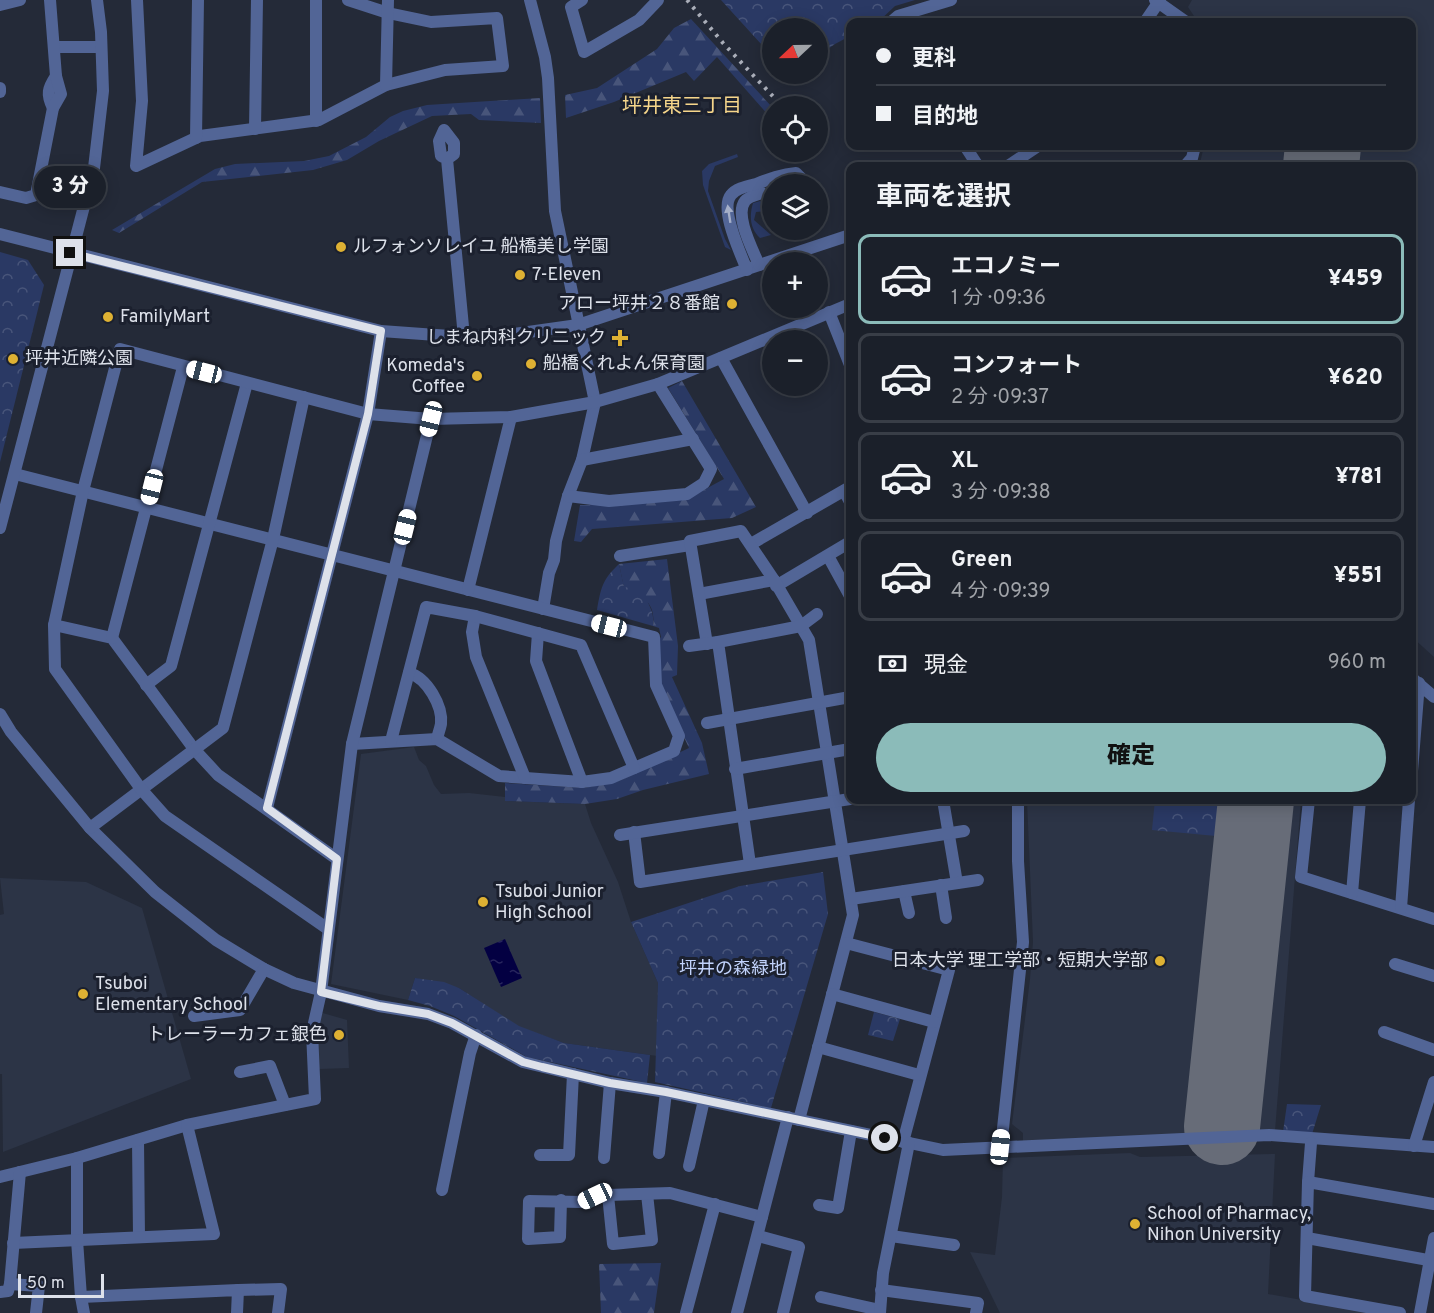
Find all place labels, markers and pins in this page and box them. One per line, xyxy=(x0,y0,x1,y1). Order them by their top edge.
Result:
place label: ルフォンソレイユ 船橋美し学園 xyxy=(353,236,609,259)
marker: ルフォンソレイユ 船橋美し学園 xyxy=(334,240,348,254)
place label: 7-Eleven xyxy=(532,264,601,287)
marker: 7-Eleven xyxy=(513,268,527,282)
place label: アロー坪井２８番館 xyxy=(558,293,720,316)
marker: アロー坪井２８番館 xyxy=(725,297,739,311)
place label: FamilyMart xyxy=(120,306,210,329)
marker: FamilyMart xyxy=(101,310,115,324)
place label: しまね内科クリニック xyxy=(426,327,606,350)
marker: しまね内科クリニック xyxy=(611,329,629,347)
place label: 坪井近隣公園 xyxy=(25,348,133,371)
marker: 坪井近隣公園 xyxy=(6,352,20,366)
place label: 船橋くれよん保育園 xyxy=(543,353,705,376)
place label: Komeda's Coffee xyxy=(386,355,465,399)
marker: 船橋くれよん保育園 xyxy=(524,357,538,371)
marker: Komeda's Coffee xyxy=(470,369,484,383)
place label: Tsuboi Junior High School xyxy=(495,881,604,925)
marker: Tsuboi Junior High School xyxy=(476,895,490,909)
place label: 日本大学 理工学部・短期大学部 xyxy=(892,950,1148,973)
marker: 日本大学 理工学部・短期大学部 xyxy=(1153,954,1167,968)
place label: Tsuboi Elementary School xyxy=(95,973,248,1017)
marker: Tsuboi Elementary School xyxy=(76,987,90,1001)
place label: トレーラーカフェ銀色 xyxy=(147,1024,327,1047)
marker: トレーラーカフェ銀色 xyxy=(332,1028,346,1042)
place label: School of Pharmacy, Nihon University xyxy=(1147,1203,1311,1247)
marker: School of Pharmacy, Nihon University xyxy=(1128,1217,1142,1231)

